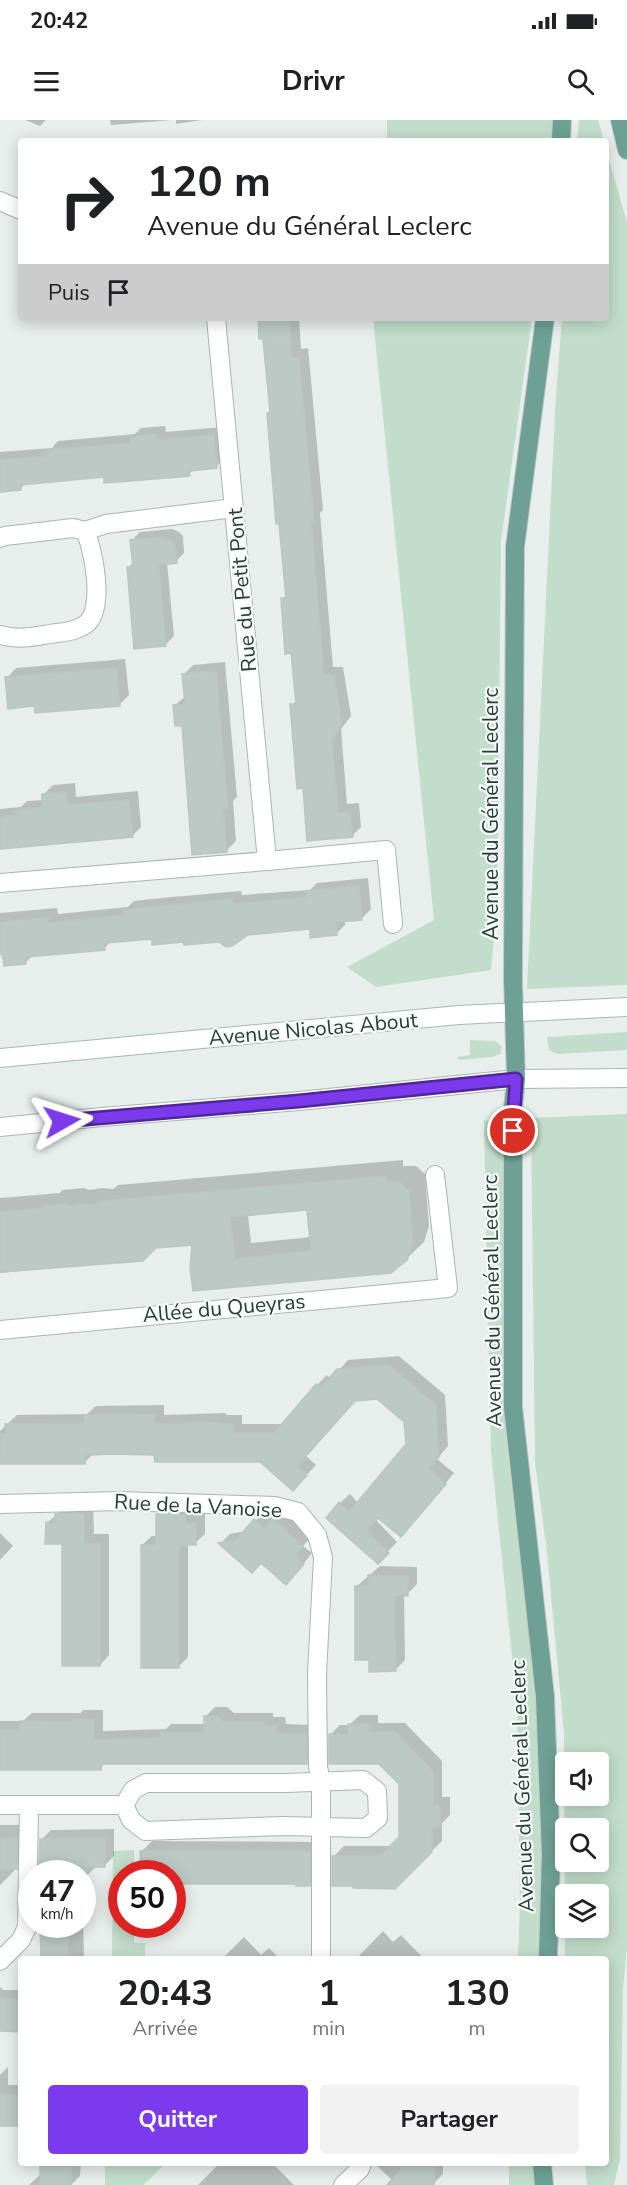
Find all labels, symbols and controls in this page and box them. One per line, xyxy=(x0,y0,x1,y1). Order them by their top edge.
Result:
text: 20:42 xyxy=(30,6,88,36)
text: Drivr xyxy=(282,63,345,100)
icon: menu xyxy=(30,65,63,98)
icon: search xyxy=(564,65,597,98)
text: 120 m xyxy=(147,154,271,211)
icon: right xyxy=(48,162,126,240)
text: Avenue du Général Leclerc xyxy=(147,208,472,245)
icon: arrive xyxy=(102,276,135,309)
text: Puis xyxy=(48,278,90,308)
street label: Rue du Petit Pont xyxy=(221,506,263,673)
street label: Avenue du Général Leclerc xyxy=(477,687,505,940)
street label: Avenue Nicolas About xyxy=(207,1006,419,1052)
position arrow xyxy=(30,1089,94,1153)
pin xyxy=(487,1105,538,1156)
icon: arrive xyxy=(496,1114,529,1147)
street label: Avenue du Général Leclerc xyxy=(476,1174,508,1427)
street label: Allée du Queyras xyxy=(142,1287,306,1329)
street label: Rue de la Vanoise xyxy=(113,1488,283,1524)
street label: Avenue du Général Leclerc xyxy=(504,1659,540,1913)
map controls xyxy=(555,1752,609,1938)
button: sound xyxy=(555,1752,609,1806)
button: search xyxy=(555,1818,609,1872)
speed limit sign: 50 xyxy=(108,1860,186,1938)
text: 47 xyxy=(39,1871,75,1912)
button: layers xyxy=(555,1884,609,1938)
text: km/h xyxy=(40,1904,74,1924)
text: 20:43 xyxy=(117,1969,213,2018)
text: 1 xyxy=(318,1969,340,2018)
text: 130 xyxy=(445,1969,510,2018)
text: Arrivée xyxy=(133,2015,198,2042)
text: min xyxy=(312,2015,345,2042)
text: m xyxy=(469,2015,486,2042)
button: Quitter xyxy=(48,2085,308,2154)
button: Partager xyxy=(320,2085,579,2154)

